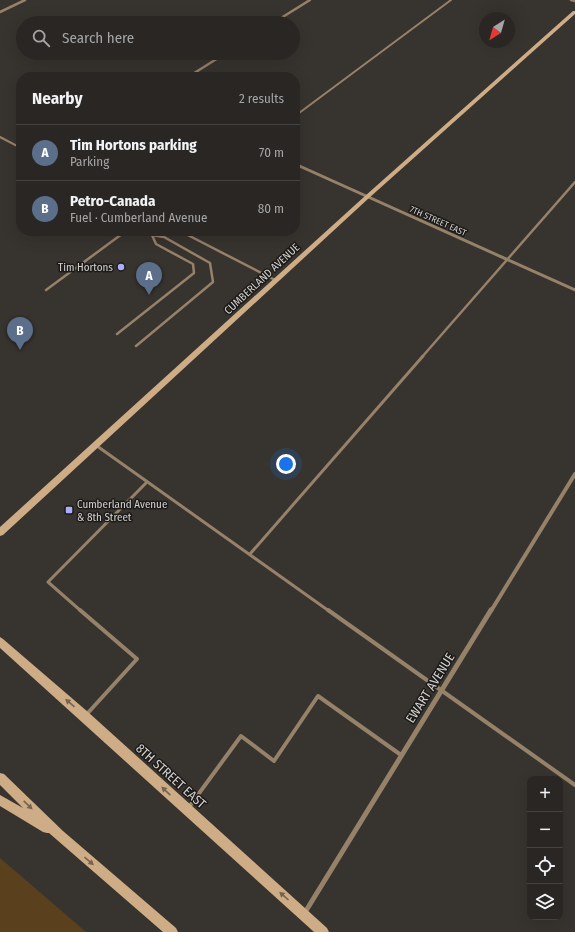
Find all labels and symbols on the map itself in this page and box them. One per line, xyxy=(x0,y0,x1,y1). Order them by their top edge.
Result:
north arrow xyxy=(479,12,515,48)
street label: 7TH STREET EAST xyxy=(408,204,469,238)
street label: CUMBERLAND AVENUE xyxy=(222,241,302,317)
place label: Tim Hortons xyxy=(58,261,113,274)
marker: Tim Hortons xyxy=(116,262,126,272)
pin: A xyxy=(136,262,162,295)
pin: B xyxy=(7,317,33,350)
your location xyxy=(276,454,296,474)
place label: Cumberland Avenue & 8th Street xyxy=(77,498,167,524)
marker: Cumberland Avenue & 8th Street xyxy=(64,505,74,515)
street label: EWART AVENUE xyxy=(403,650,457,726)
one-way arrow xyxy=(65,699,75,708)
street label: 8TH STREET EAST xyxy=(133,741,209,811)
one-way arrow xyxy=(161,786,171,796)
one-way arrow xyxy=(23,800,33,810)
one-way arrow xyxy=(84,856,94,865)
one-way arrow xyxy=(279,892,289,901)

